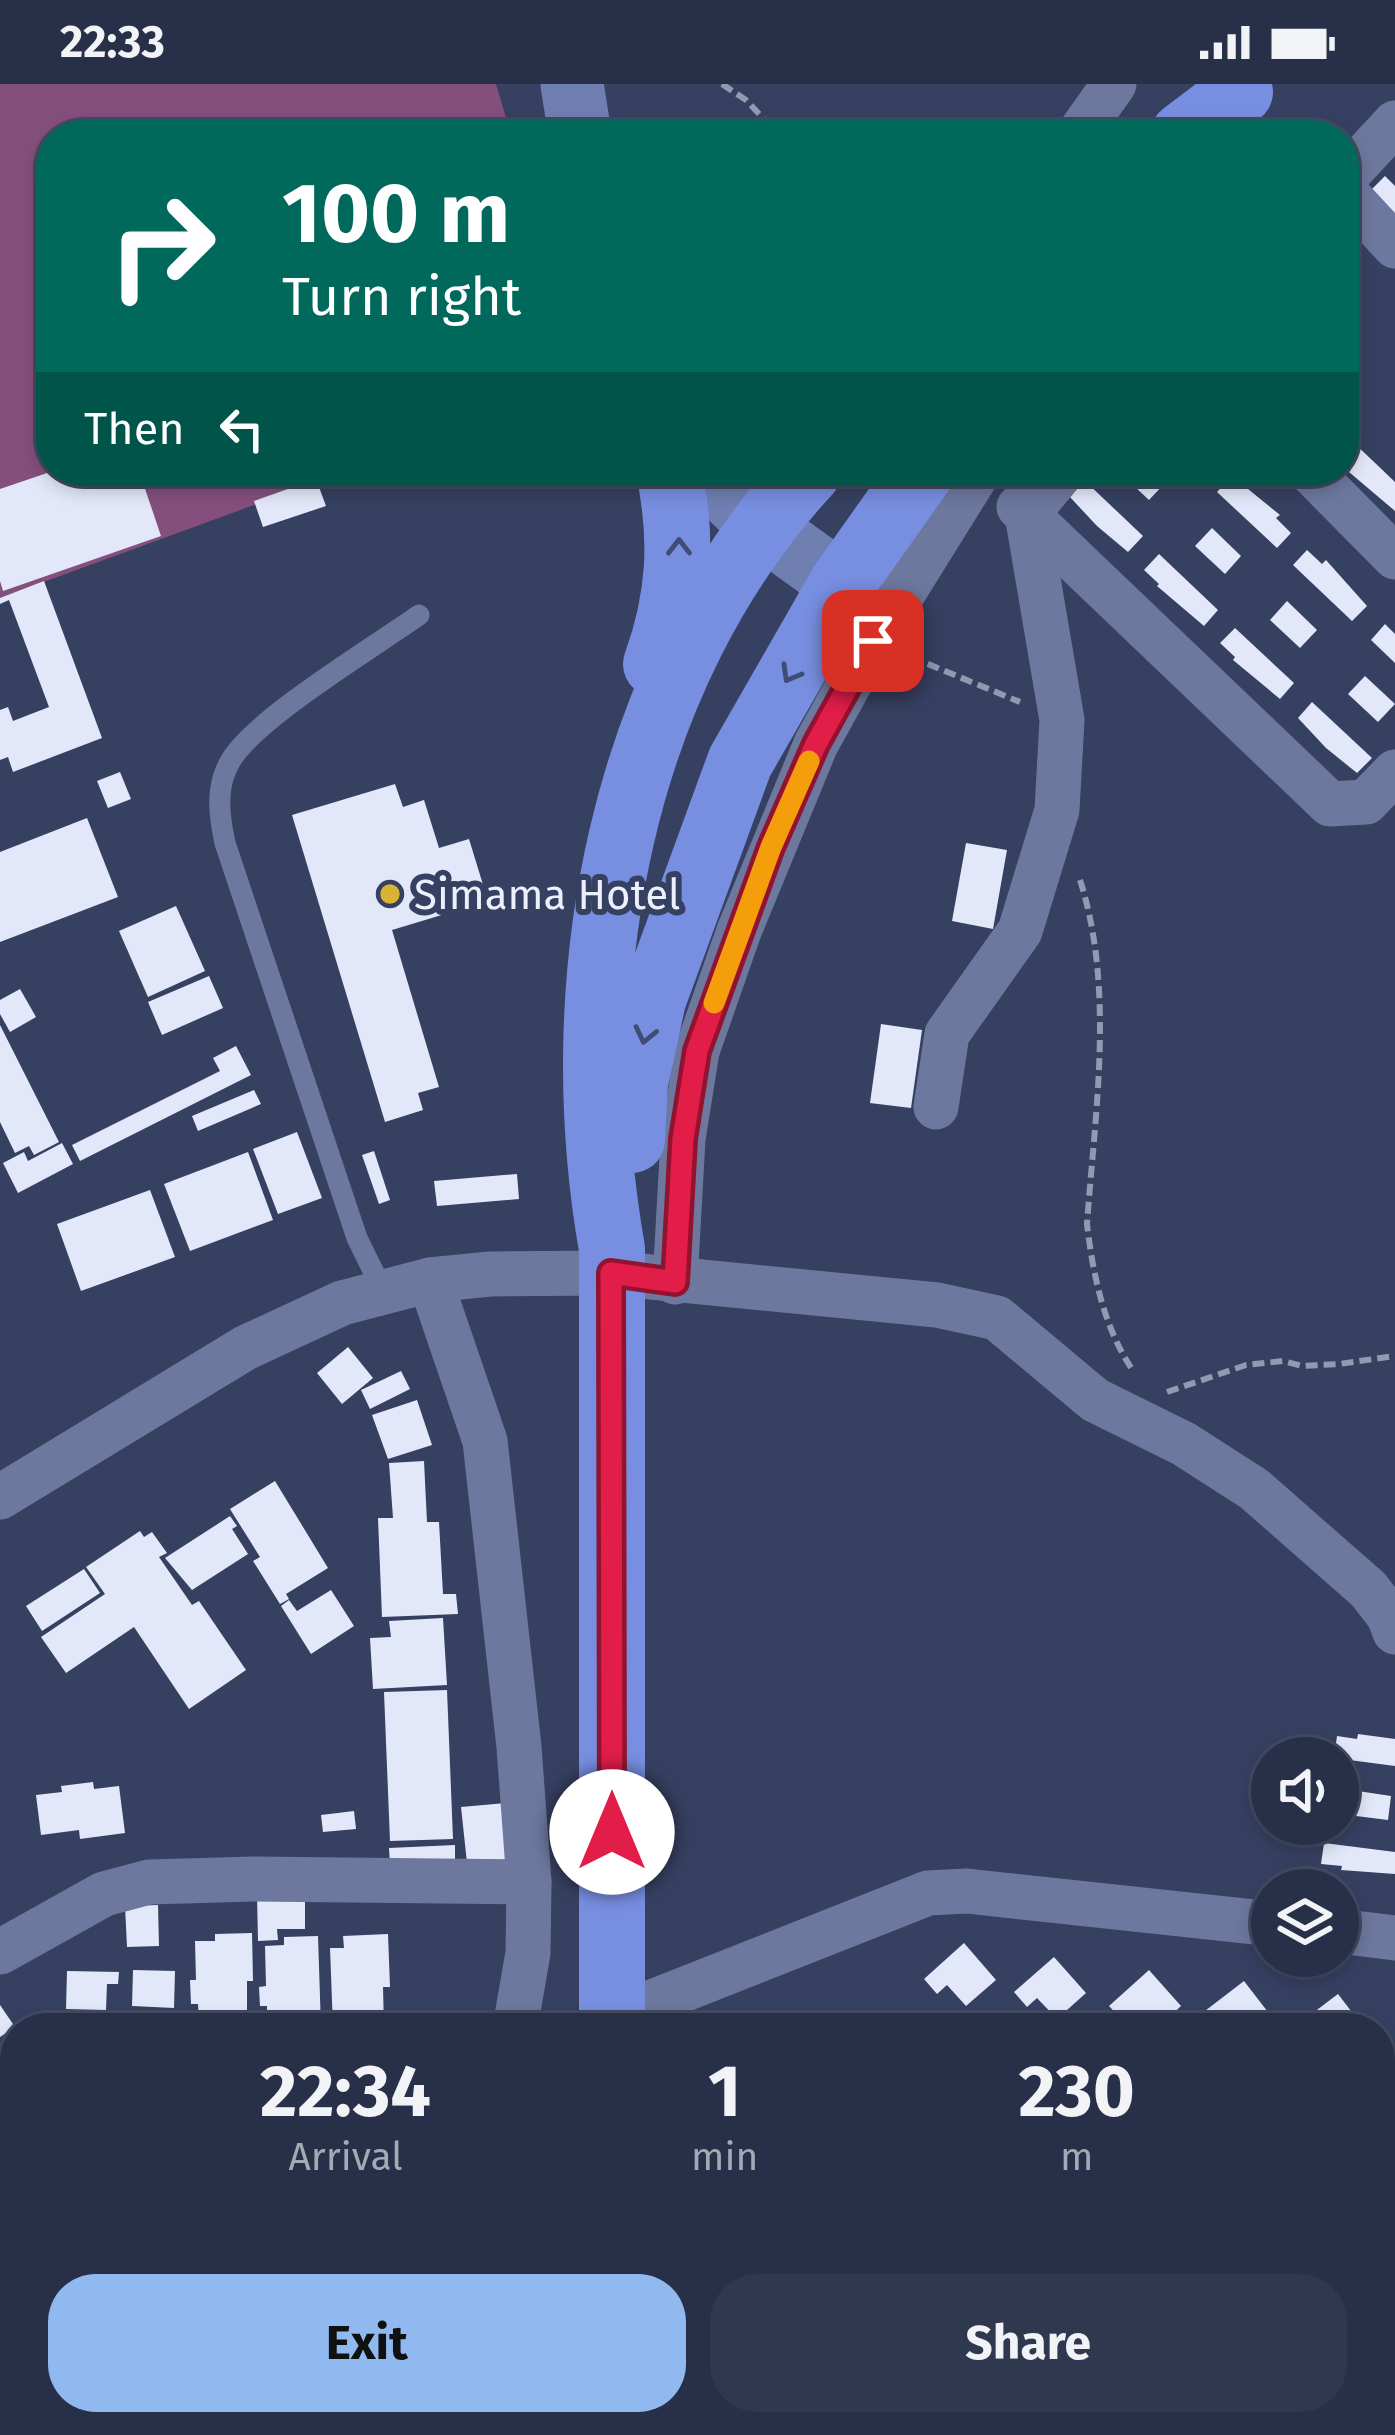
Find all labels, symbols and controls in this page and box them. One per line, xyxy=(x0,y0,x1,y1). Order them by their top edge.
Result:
text: 22:33 xyxy=(60,15,165,69)
text: 100 m xyxy=(282,163,510,264)
icon: right xyxy=(84,168,240,324)
text: Turn right xyxy=(282,265,521,329)
icon: left xyxy=(209,396,275,462)
text: Then xyxy=(84,402,185,456)
one-way arrow xyxy=(666,537,692,556)
pin xyxy=(822,590,924,692)
icon: arrive xyxy=(840,608,906,674)
one-way arrow xyxy=(781,661,804,683)
place label: Simama Hotel xyxy=(414,870,680,920)
marker: Simama Hotel xyxy=(377,881,403,907)
one-way arrow xyxy=(634,1024,659,1044)
map controls xyxy=(1251,1737,1359,1977)
button: sound xyxy=(1251,1737,1359,1845)
position arrow xyxy=(549,1769,675,1895)
button: layers xyxy=(1251,1869,1359,1977)
text: 22:34 xyxy=(260,2049,431,2135)
text: 1 xyxy=(708,2049,741,2135)
text: 230 xyxy=(1018,2049,1135,2135)
text: Arrival xyxy=(288,2134,403,2180)
text: min xyxy=(691,2134,758,2180)
text: m xyxy=(1060,2134,1093,2180)
button: Exit xyxy=(48,2274,686,2412)
button: Share xyxy=(710,2274,1347,2412)

